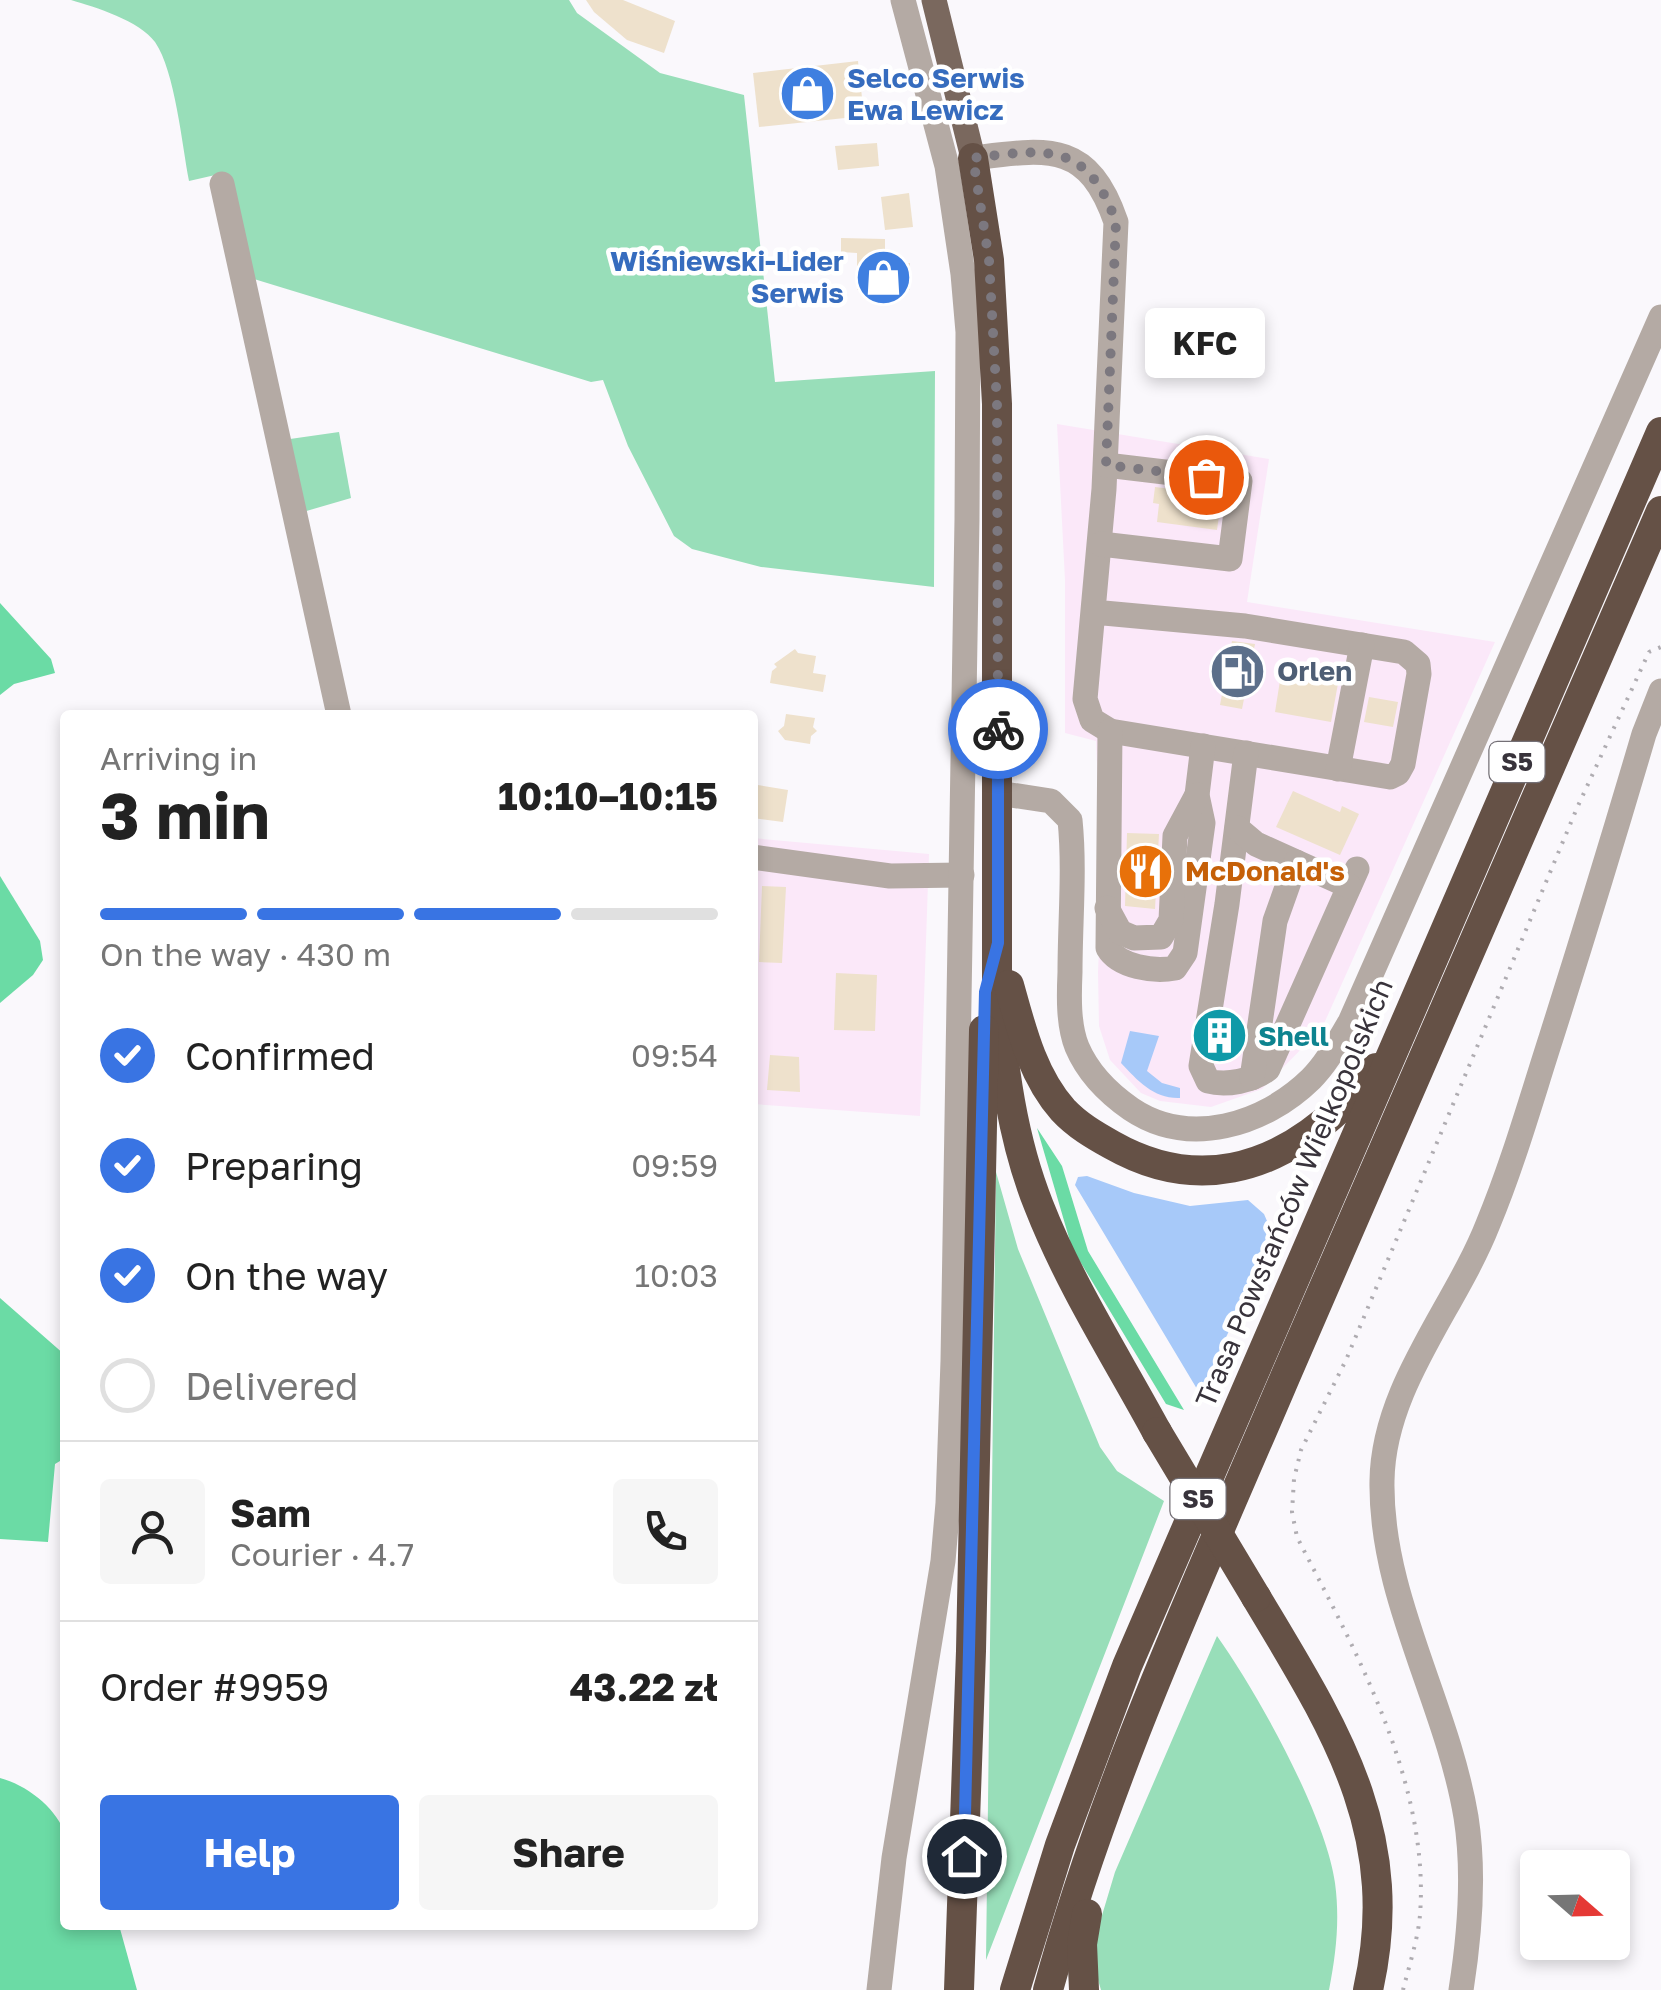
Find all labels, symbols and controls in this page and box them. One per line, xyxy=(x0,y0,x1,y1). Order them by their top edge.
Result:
place label: Selco Serwis Ewa Lewicz xyxy=(847,61,1025,126)
shop icon: Selco Serwis Ewa Lewicz xyxy=(778,64,838,124)
place label: Wiśniewski-Lider Serwis xyxy=(610,244,844,309)
shop icon: Wiśniewski-Lider Serwis xyxy=(853,247,913,307)
callout: KFC xyxy=(1146,307,1266,377)
text: KFC xyxy=(1173,324,1237,362)
pin xyxy=(1164,435,1249,520)
icon: bag xyxy=(1179,450,1234,505)
fuel station icon: Orlen xyxy=(1208,641,1268,701)
place label: Orlen xyxy=(1277,654,1352,687)
courier xyxy=(948,679,1048,779)
icon: bike xyxy=(971,702,1026,757)
text: Arriving in xyxy=(100,739,257,777)
road number: S5 xyxy=(1490,742,1544,782)
text: 10:10–10:15 xyxy=(498,773,718,818)
text: 3 min xyxy=(100,775,270,853)
restaurant icon: McDonald's xyxy=(1116,841,1176,901)
place label: McDonald's xyxy=(1185,854,1345,887)
text: On the way · 430 m xyxy=(100,935,391,973)
street label: Trasa Powstańców Wielkopolskich xyxy=(1188,974,1399,1412)
building icon: Shell xyxy=(1189,1006,1249,1066)
place label: Shell xyxy=(1258,1019,1329,1052)
icon: check xyxy=(100,1028,155,1083)
text: Confirmed xyxy=(185,1033,375,1078)
text: 09:54 xyxy=(631,1036,718,1074)
icon: check xyxy=(100,1138,155,1193)
text: Preparing xyxy=(185,1143,363,1188)
text: 09:59 xyxy=(631,1146,718,1184)
icon: check xyxy=(100,1248,155,1303)
text: On the way xyxy=(185,1253,388,1298)
text: 10:03 xyxy=(634,1256,718,1294)
text: Delivered xyxy=(185,1363,358,1408)
button: person xyxy=(100,1479,205,1584)
button: phone xyxy=(613,1479,718,1584)
road number: S5 xyxy=(1170,1479,1226,1519)
text: Sam xyxy=(230,1490,311,1535)
text: Courier · 4.7 xyxy=(230,1535,414,1573)
text: Order #9959 xyxy=(100,1664,329,1709)
text: 43.22 zł xyxy=(569,1664,718,1709)
button: Help xyxy=(100,1795,399,1910)
button: Share xyxy=(419,1795,718,1910)
pin xyxy=(922,1814,1007,1899)
icon: home xyxy=(937,1829,992,1884)
north arrow xyxy=(1520,1850,1630,1960)
map controls xyxy=(1520,1850,1630,1960)

